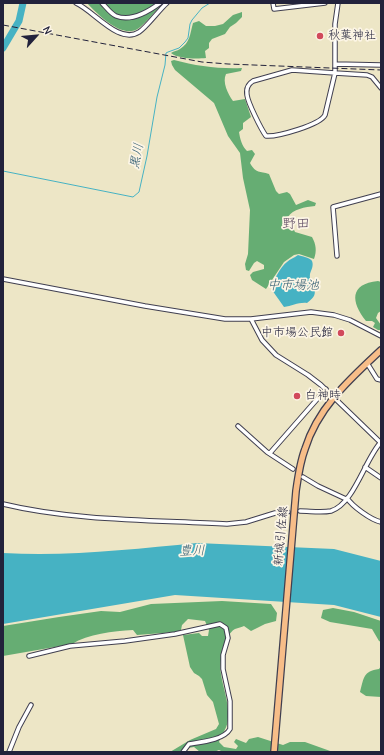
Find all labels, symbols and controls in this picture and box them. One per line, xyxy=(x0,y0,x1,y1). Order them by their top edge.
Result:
north arrow xyxy=(16,16,56,56)
text: N xyxy=(40,24,55,36)
place label: 秋葉神社 xyxy=(328,29,376,43)
marker: 秋葉神社 xyxy=(315,31,325,41)
water label: 黒川 xyxy=(127,142,147,170)
district label: 野田 xyxy=(282,216,310,232)
water label: 中市場池 xyxy=(267,277,319,293)
place label: 中市場公民館 xyxy=(261,326,333,340)
marker: 中市場公民館 xyxy=(336,328,346,338)
place label: 白神時 xyxy=(305,389,341,403)
marker: 白神時 xyxy=(292,391,302,401)
street label: 新城引佐線 xyxy=(271,505,291,567)
water label: 豊川 xyxy=(179,543,205,559)

